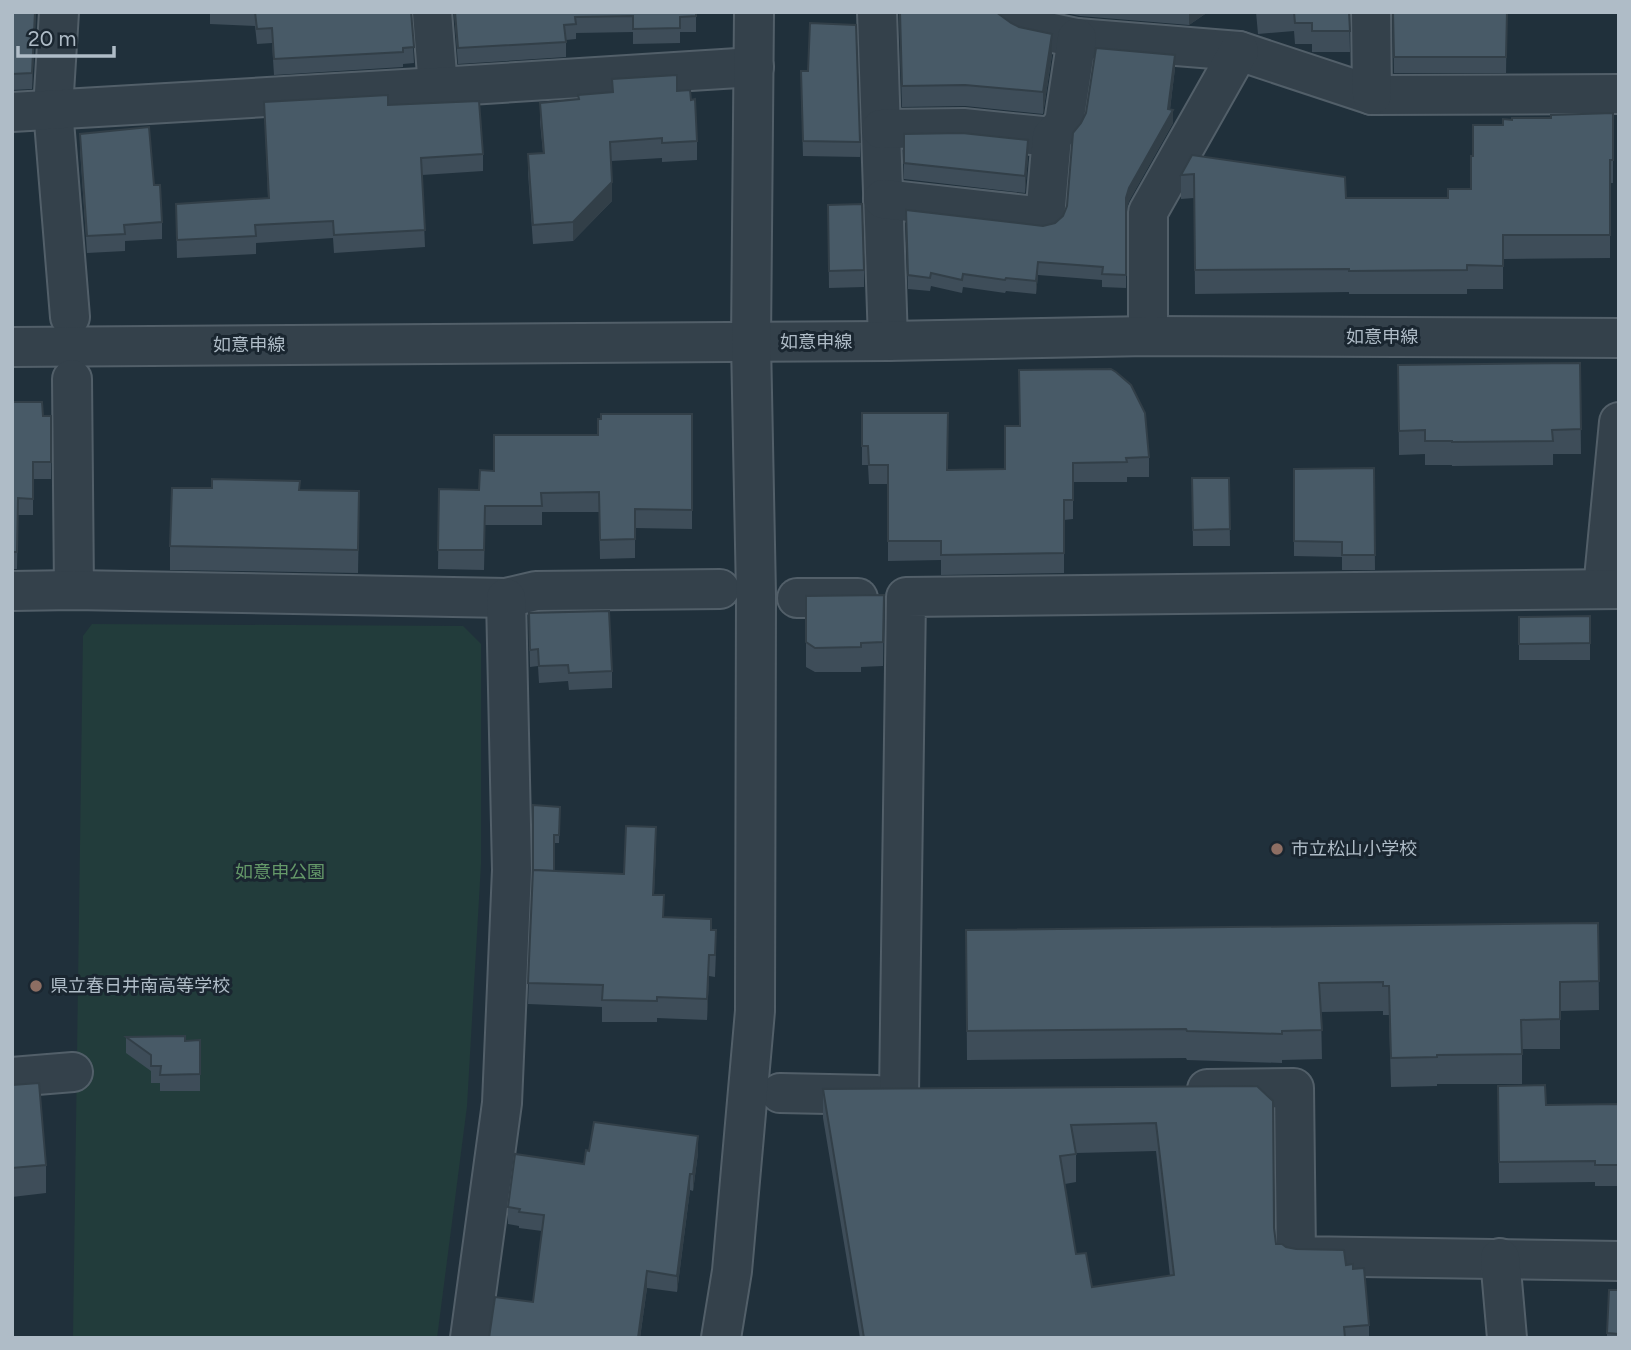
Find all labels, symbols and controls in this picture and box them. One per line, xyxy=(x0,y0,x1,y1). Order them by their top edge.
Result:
scale bar xyxy=(18,14,114,58)
text: 20 m xyxy=(28,26,76,51)
street label: 如意申線 xyxy=(1346,326,1418,348)
street label: 如意申線 xyxy=(780,331,852,353)
street label: 如意申線 xyxy=(213,334,285,356)
place label: 市立松山小学校 xyxy=(1291,838,1417,860)
marker: 市立松山小学校 xyxy=(1269,841,1285,857)
park label: 如意申公園 xyxy=(235,861,325,883)
place label: 県立春日井南高等学校 xyxy=(50,975,230,997)
marker: 県立春日井南高等学校 xyxy=(28,978,44,994)

